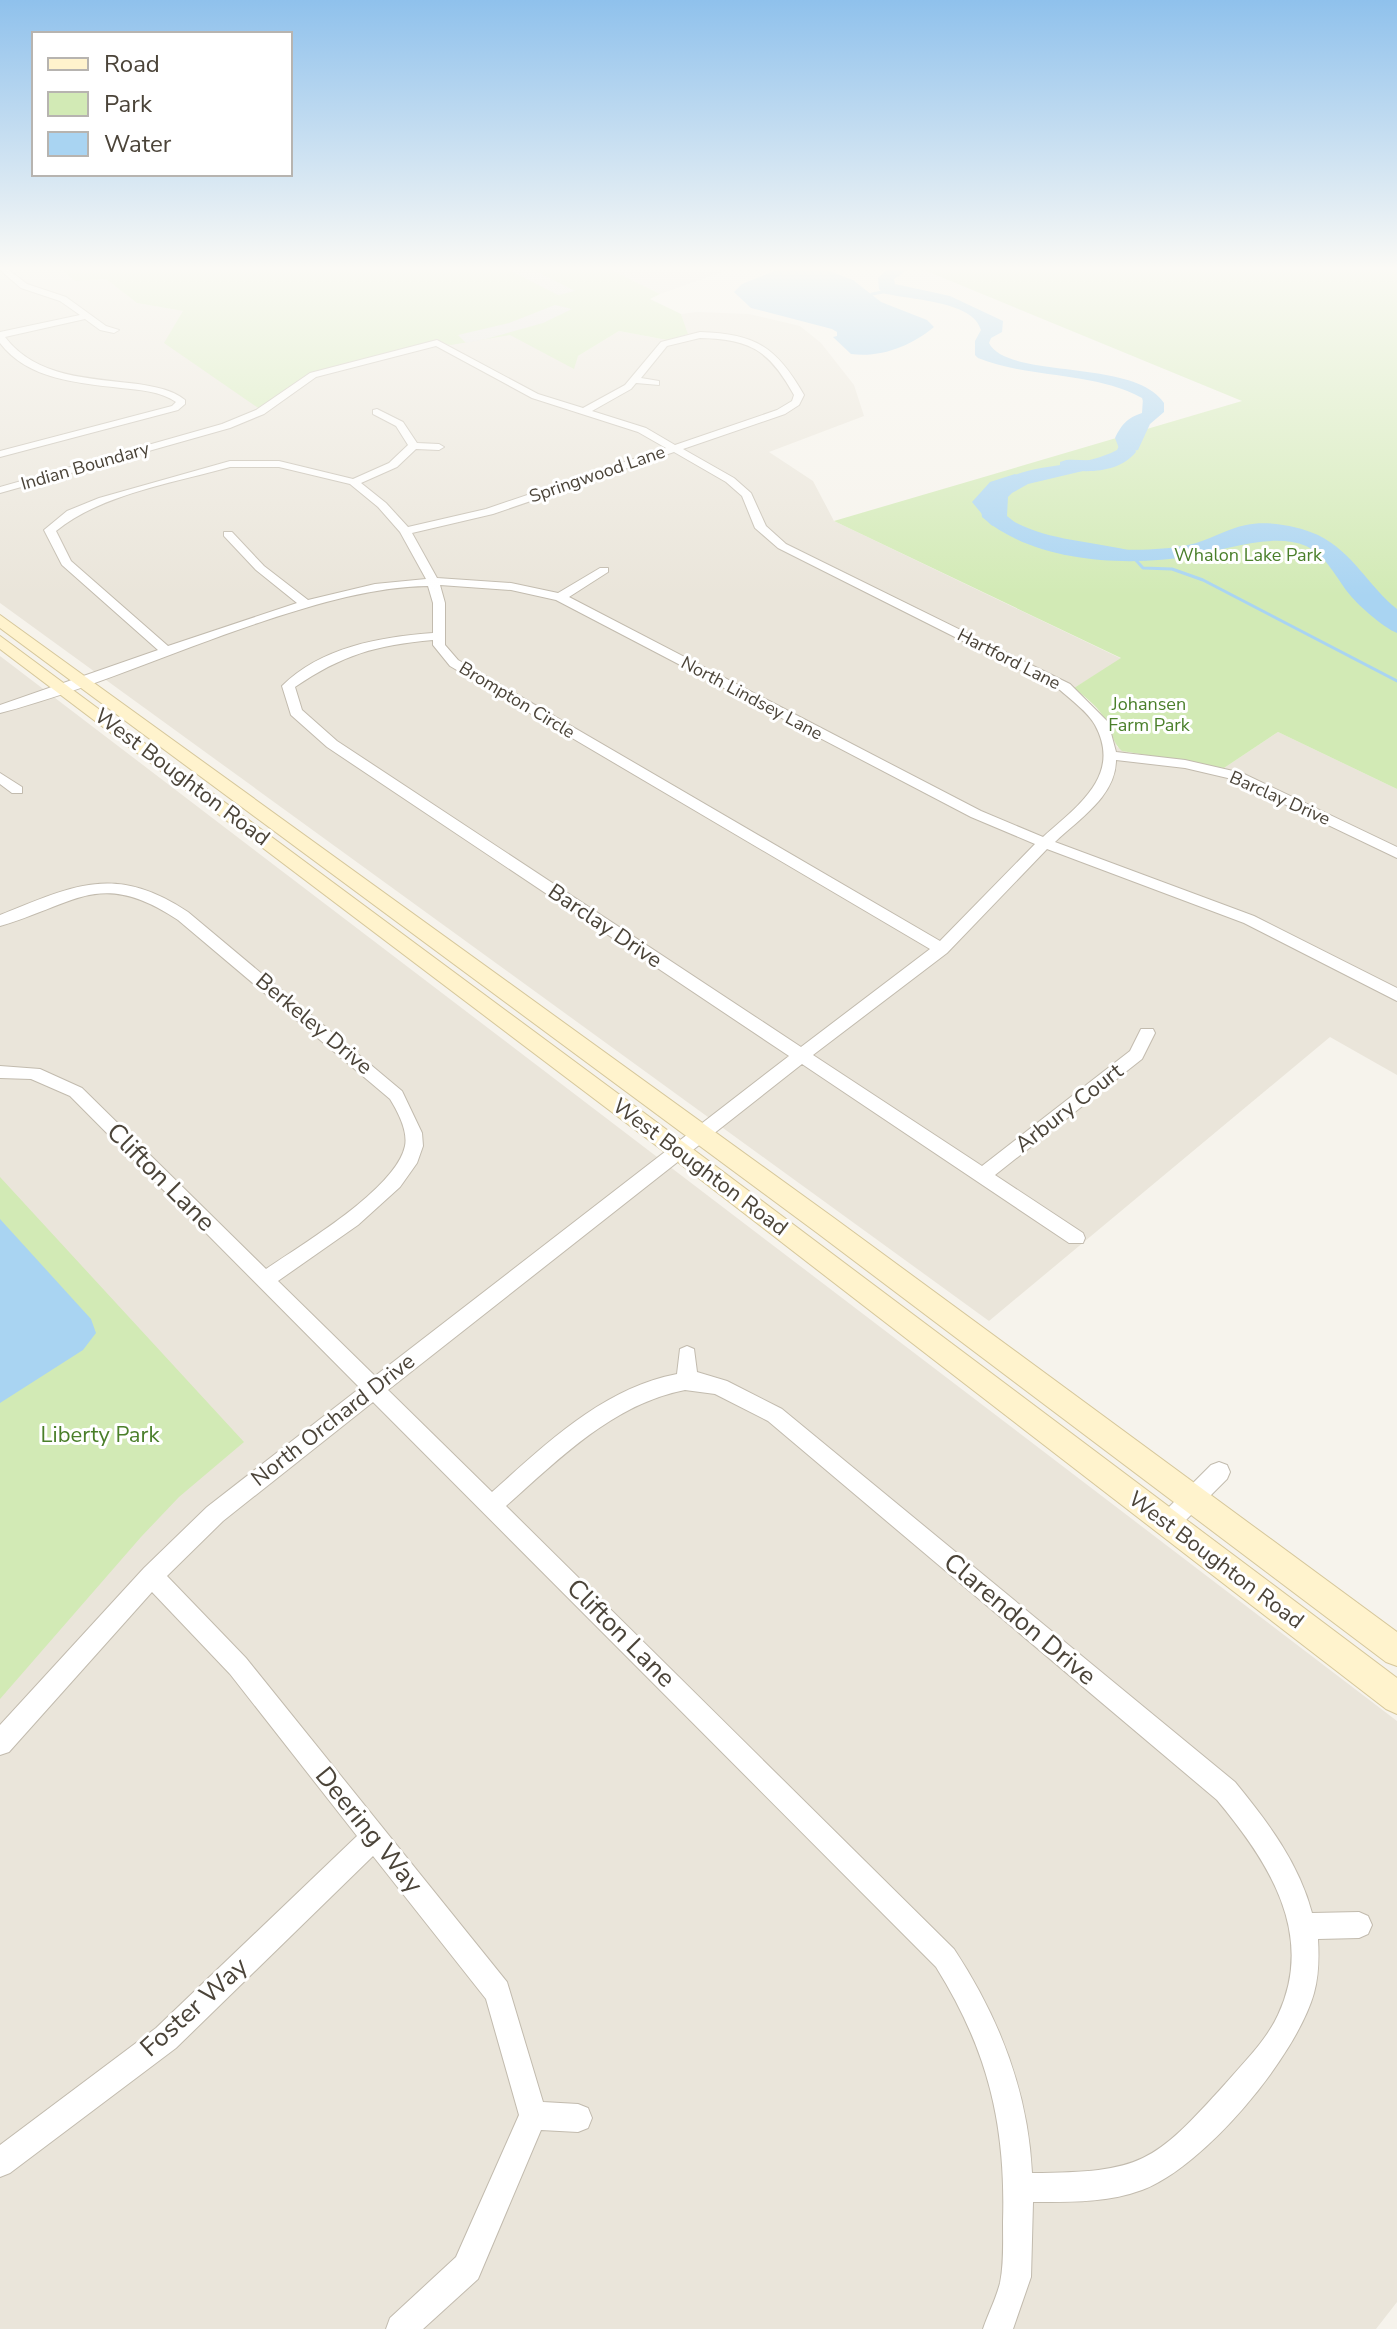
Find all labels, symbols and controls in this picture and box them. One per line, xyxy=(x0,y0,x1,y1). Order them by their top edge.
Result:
legend xyxy=(32,32,292,176)
text: Road xyxy=(104,48,160,80)
text: Park xyxy=(104,88,153,120)
text: Water xyxy=(104,128,172,160)
street label: Indian Boundary xyxy=(18,436,153,496)
street label: Springwood Lane xyxy=(526,440,668,508)
park label: Whalon Lake Park xyxy=(1174,543,1323,567)
street label: Hartford Lane xyxy=(953,623,1065,695)
street label: North Lindsey Lane xyxy=(677,651,827,745)
street label: Brompton Circle xyxy=(455,656,579,744)
park label: Johansen Farm Park xyxy=(1108,692,1191,737)
street label: West Boughton Road xyxy=(88,701,276,853)
street label: Barclay Drive xyxy=(1226,765,1334,831)
street label: Barclay Drive xyxy=(542,877,668,975)
street label: Berkeley Drive xyxy=(249,966,379,1082)
street label: Arbury Court xyxy=(1009,1056,1129,1160)
street label: West Boughton Road xyxy=(606,1091,794,1243)
street label: Clifton Lane xyxy=(99,1115,223,1239)
street label: North Orchard Drive xyxy=(245,1347,421,1493)
park label: Liberty Park xyxy=(41,1420,160,1450)
street label: West Boughton Road xyxy=(1122,1484,1310,1636)
street label: Clarendon Drive xyxy=(936,1545,1104,1693)
street label: Clifton Lane xyxy=(559,1571,683,1695)
street label: Deering Way xyxy=(307,1759,431,1901)
street label: Foster Way xyxy=(133,1949,256,2065)

